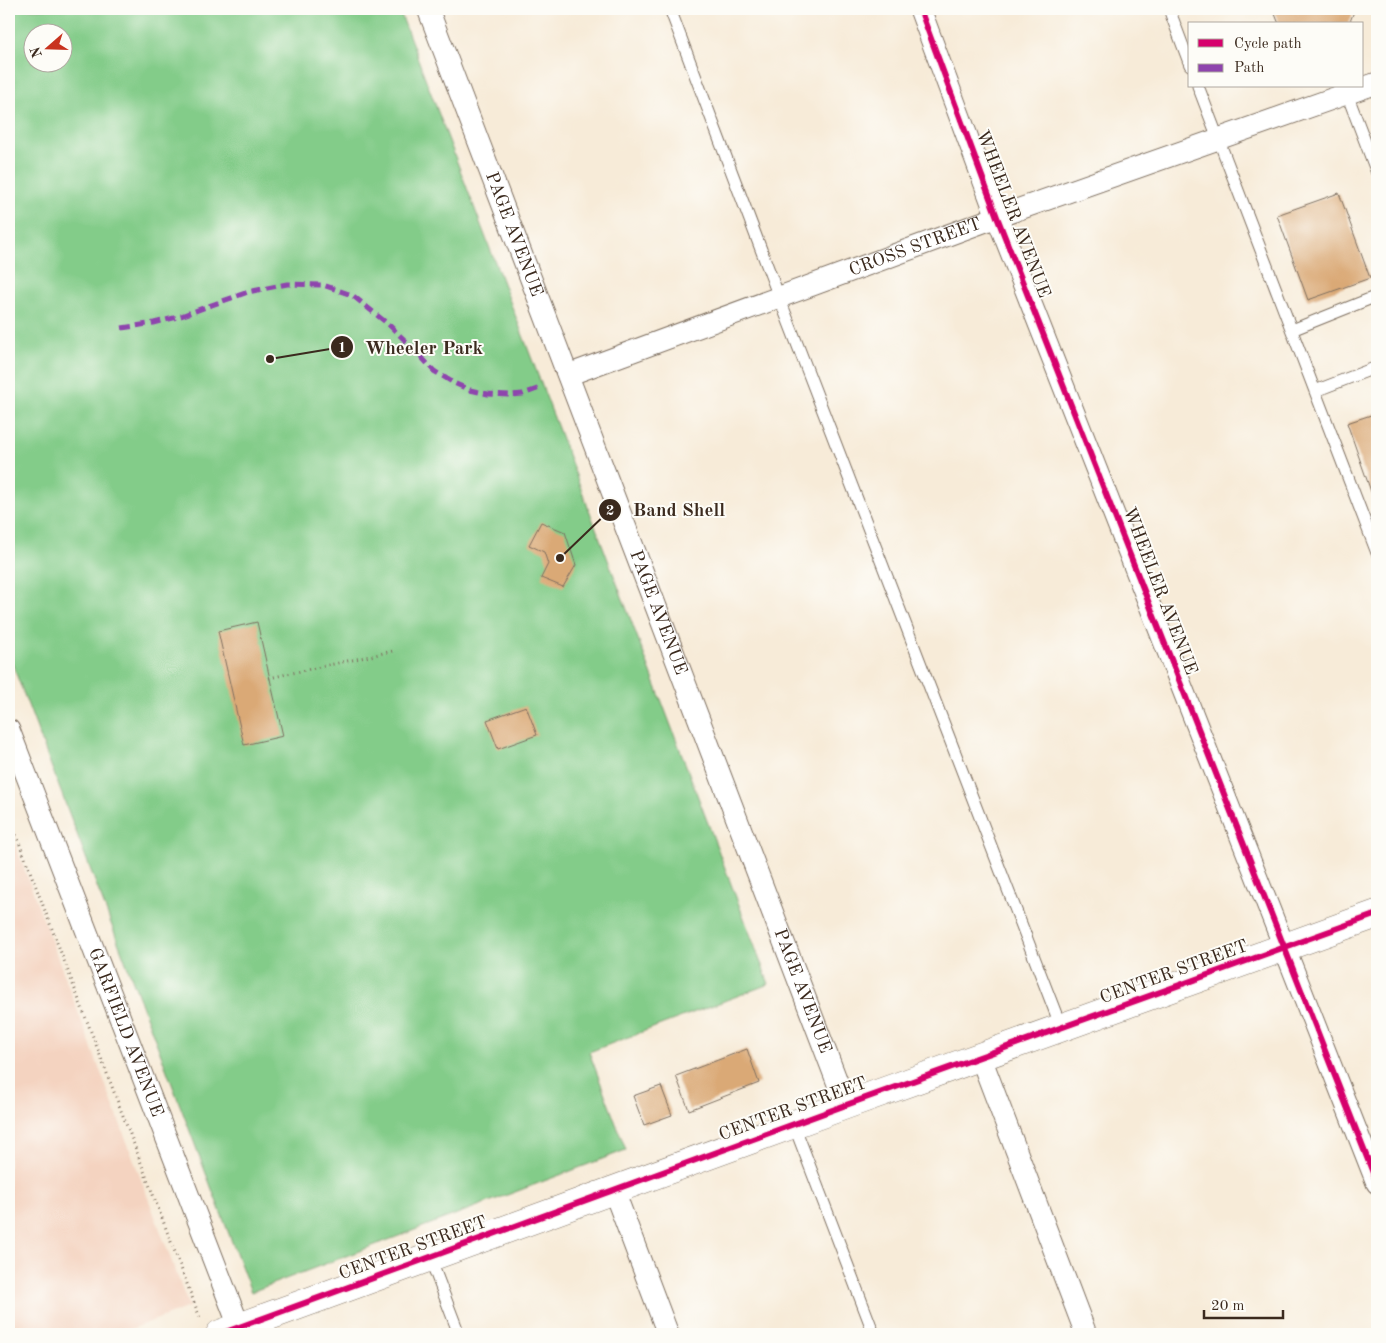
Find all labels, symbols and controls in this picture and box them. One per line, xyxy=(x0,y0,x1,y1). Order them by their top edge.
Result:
north arrow xyxy=(22,22,72,72)
legend xyxy=(1188,22,1364,88)
text: Cycle path xyxy=(1234,37,1302,52)
text: N xyxy=(28,44,45,60)
text: Path xyxy=(1234,61,1264,76)
street label: WHEELER AVENUE xyxy=(973,128,1053,300)
street label: PAGE AVENUE xyxy=(482,169,546,299)
street label: CROSS STREET xyxy=(847,215,984,280)
callout: Wheeler Park xyxy=(330,330,493,364)
text: Wheeler Park xyxy=(365,340,484,359)
text: 1 xyxy=(338,341,346,356)
callout: Band Shell xyxy=(598,493,735,527)
text: Band Shell xyxy=(633,502,725,521)
text: 2 xyxy=(606,504,614,519)
street label: WHEELER AVENUE xyxy=(1120,505,1200,677)
street label: PAGE AVENUE xyxy=(626,548,690,677)
street label: PAGE AVENUE xyxy=(771,926,834,1056)
street label: CENTER STREET xyxy=(1098,937,1250,1007)
street label: GARFIELD AVENUE xyxy=(85,945,166,1119)
street label: CENTER STREET xyxy=(717,1074,869,1144)
street label: CENTER STREET xyxy=(337,1213,489,1283)
scale bar xyxy=(1204,1288,1282,1320)
text: 20 m xyxy=(1211,1299,1245,1314)

